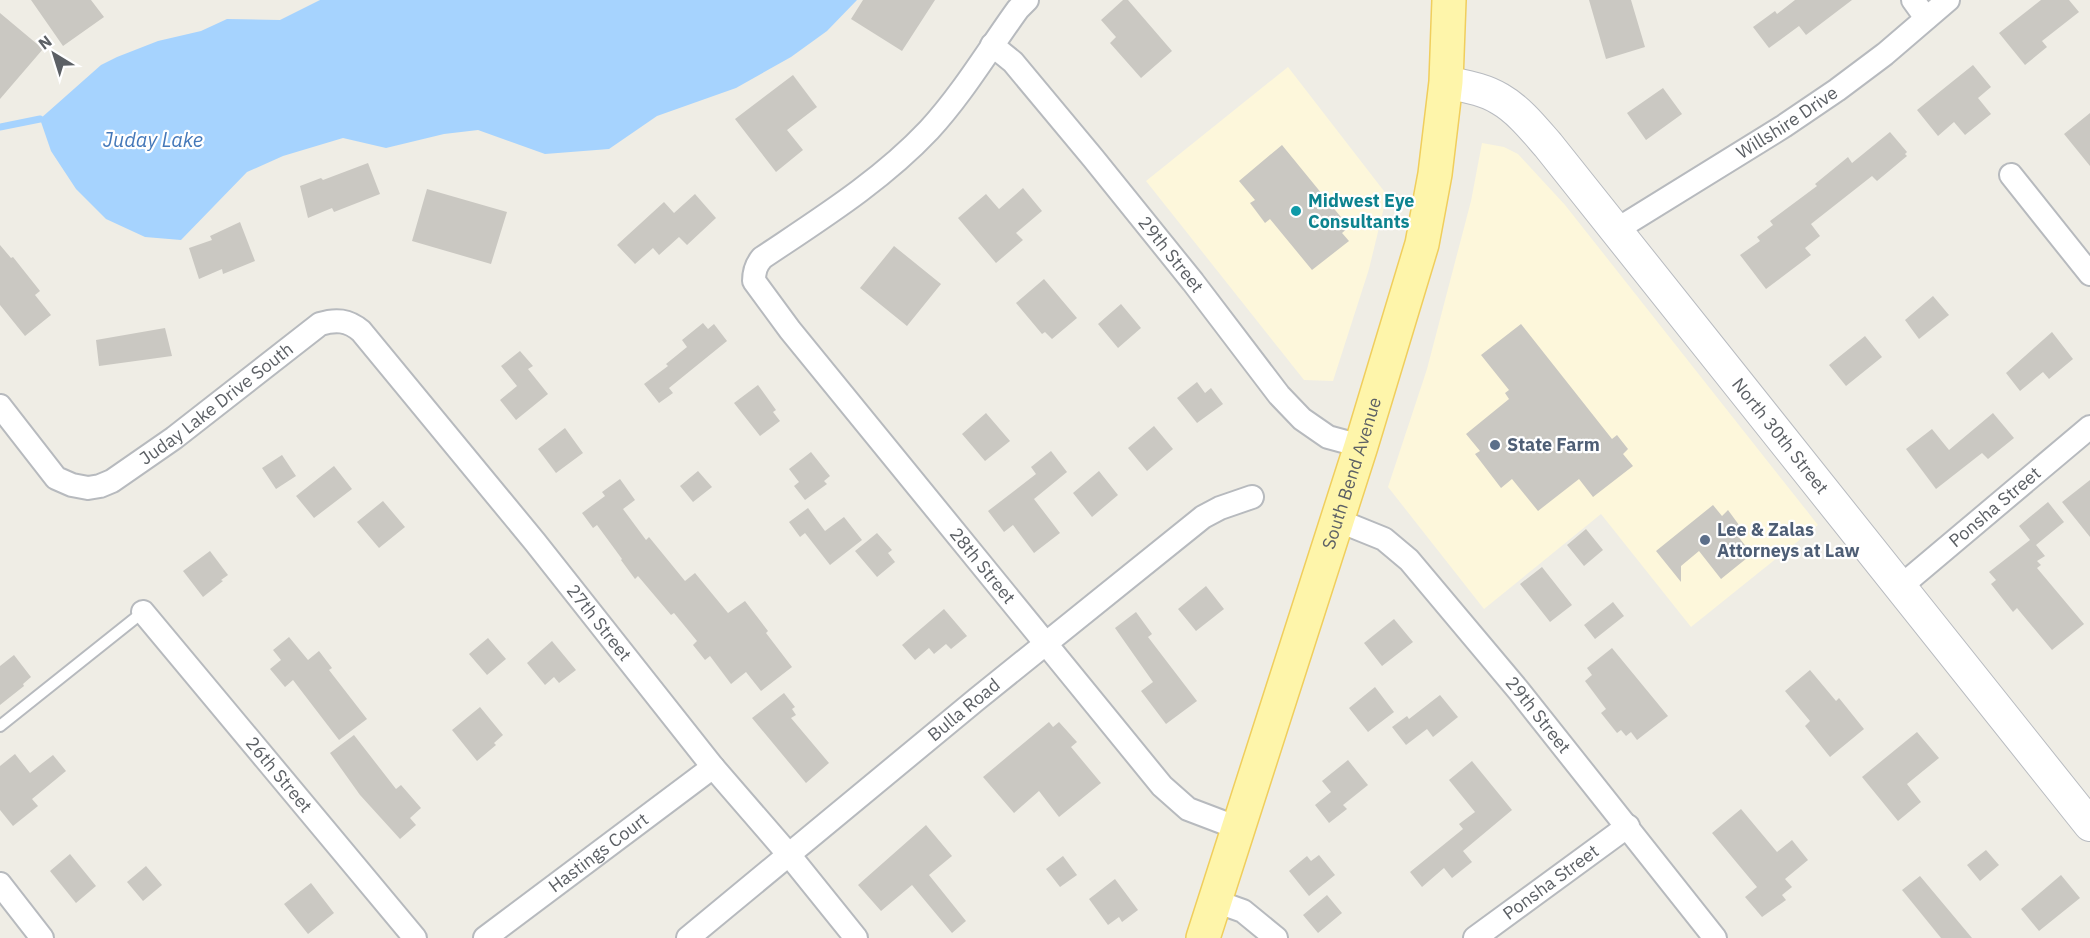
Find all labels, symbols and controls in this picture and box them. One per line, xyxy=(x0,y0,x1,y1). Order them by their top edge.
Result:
north arrow xyxy=(24,24,84,84)
text: N xyxy=(34,31,55,54)
street label: Willshire Drive xyxy=(1732,81,1842,164)
water label: Juday Lake xyxy=(103,126,203,153)
place label: Midwest Eye Consultants xyxy=(1308,189,1415,233)
marker: Midwest Eye Consultants xyxy=(1289,204,1303,218)
street label: 29th Street xyxy=(1133,211,1209,297)
street label: Juday Lake Drive South xyxy=(135,337,298,470)
street label: North 30th Street xyxy=(1727,373,1834,499)
street label: South Bend Avenue xyxy=(1317,394,1386,552)
place label: State Farm xyxy=(1507,433,1600,456)
marker: State Farm xyxy=(1488,438,1502,452)
street label: Ponsha Street xyxy=(1944,461,2045,552)
place label: Lee & Zalas Attorneys at Law xyxy=(1717,518,1860,562)
street label: 28th Street xyxy=(945,523,1021,608)
marker: Lee & Zalas Attorneys at Law xyxy=(1698,533,1712,547)
street label: 27th Street xyxy=(562,579,637,666)
street label: 29th Street xyxy=(1501,672,1576,758)
street label: Bulla Road xyxy=(923,673,1005,746)
street label: 26th Street xyxy=(241,732,317,817)
street label: Hastings Court xyxy=(544,807,653,897)
street label: Ponsha Street xyxy=(1498,839,1603,925)

